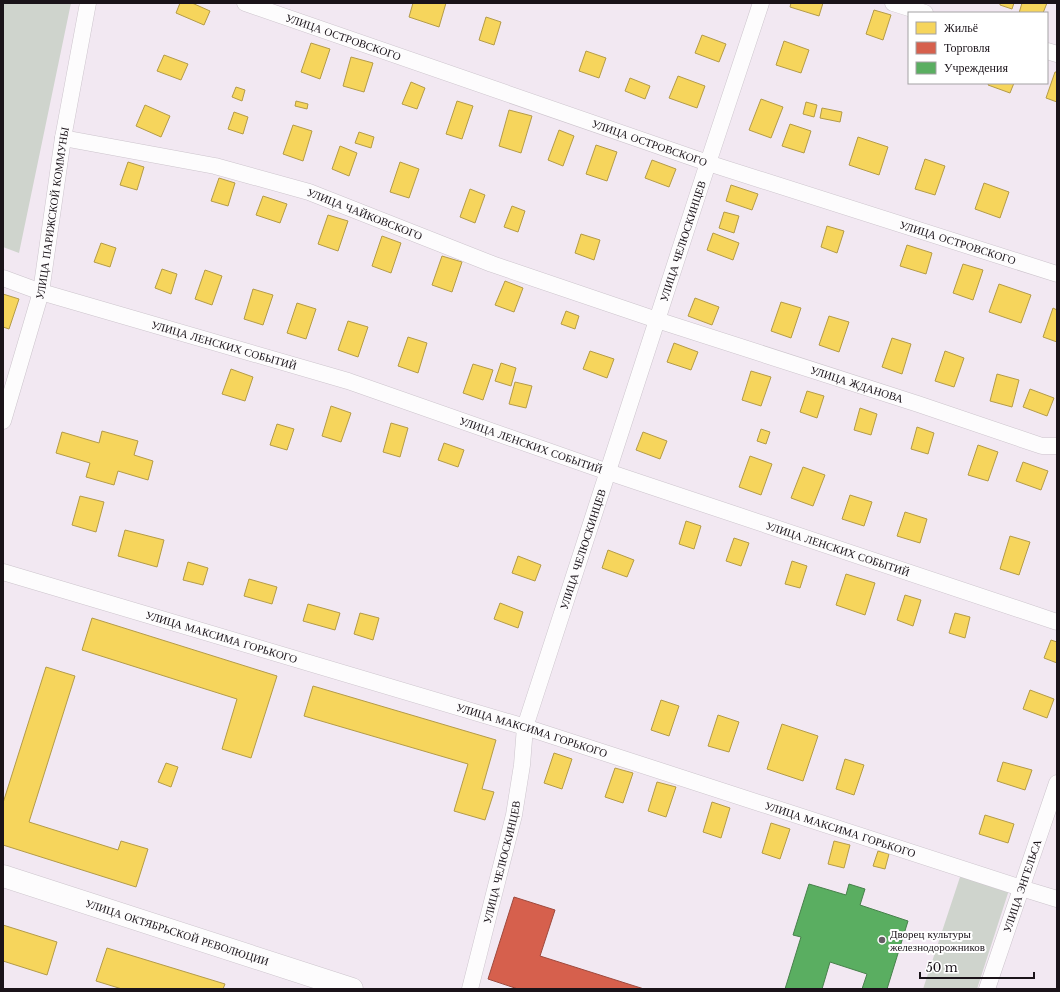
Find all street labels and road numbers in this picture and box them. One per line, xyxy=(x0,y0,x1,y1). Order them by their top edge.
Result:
street label: УЛИЦА ОСТРОВСКОГО xyxy=(284,11,403,63)
street label: УЛИЦА ОСТРОВСКОГО xyxy=(590,116,709,169)
street label: УЛИЦА ПАРИЖСКОЙ КОММУНЫ xyxy=(32,126,72,301)
street label: УЛИЦА ЧЕЛЮСКИНЦЕВ xyxy=(657,179,709,303)
street label: УЛИЦА ЧАЙКОВСКОГО xyxy=(305,185,425,243)
street label: УЛИЦА ОСТРОВСКОГО xyxy=(898,217,1018,268)
street label: УЛИЦА ЛЕНСКИХ СОБЫТИЙ xyxy=(150,317,298,373)
street label: УЛИЦА ЖДАНОВА xyxy=(809,363,905,406)
street label: УЛИЦА ЛЕНСКИХ СОБЫТИЙ xyxy=(457,414,605,477)
street label: УЛИЦА ЧЕЛЮСКИНЦЕВ xyxy=(557,487,609,612)
street label: УЛИЦА ЛЕНСКИХ СОБЫТИЙ xyxy=(764,518,912,579)
street label: УЛИЦА МАКСИМА ГОРЬКОГО xyxy=(144,608,299,666)
street label: УЛИЦА МАКСИМА ГОРЬКОГО xyxy=(455,700,609,760)
street label: УЛИЦА МАКСИМА ГОРЬКОГО xyxy=(763,798,917,860)
street label: УЛИЦА ЧЕЛЮСКИНЦЕВ xyxy=(480,799,523,925)
street label: УЛИЦА ЭНГЕЛЬСА xyxy=(1000,837,1044,934)
street label: УЛИЦА ОКТЯБРЬСКОЙ РЕВОЛЮЦИИ xyxy=(83,896,271,969)

